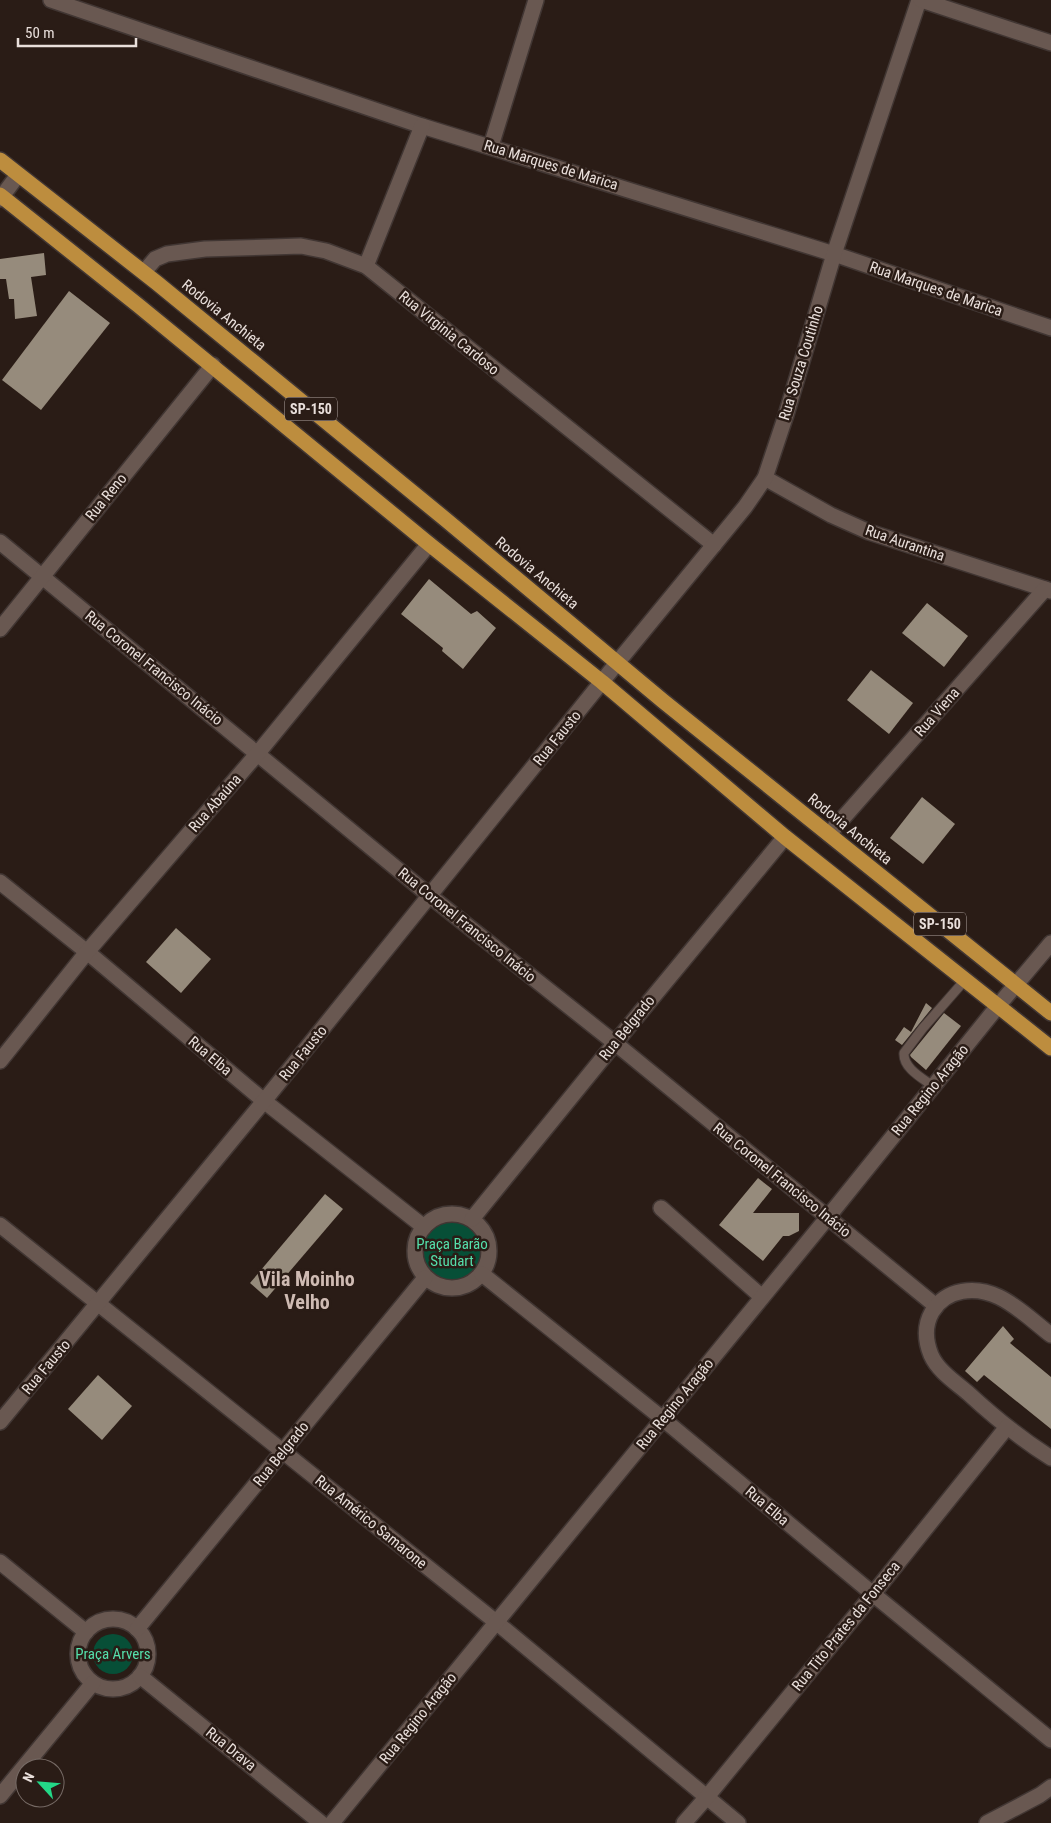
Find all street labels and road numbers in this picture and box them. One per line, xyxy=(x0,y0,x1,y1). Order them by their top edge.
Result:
street label: Rua Marques de Marica xyxy=(482,136,620,194)
street label: Rua Marques de Marica xyxy=(867,258,1005,320)
street label: Rodovia Anchieta xyxy=(178,276,270,354)
street label: Rua Virginia Cardoso xyxy=(395,287,503,379)
street label: Rua Souza Coutinho xyxy=(775,304,827,422)
road number: SP-150 xyxy=(285,398,337,420)
street label: Rua Reno xyxy=(81,470,131,524)
street label: Rua Aurantina xyxy=(863,521,947,565)
street label: Rodovia Anchieta xyxy=(492,533,582,613)
street label: Rua Coronel Francisco Inácio xyxy=(82,607,226,729)
street label: Rua Viena xyxy=(911,684,963,740)
street label: Rua Fausto xyxy=(529,707,585,769)
street label: Rua Abaúna xyxy=(185,770,245,836)
street label: Rodovia Anchieta xyxy=(804,790,896,868)
street label: Rua Coronel Francisco Inácio xyxy=(395,864,539,986)
road number: SP-150 xyxy=(914,912,966,936)
street label: Rua Belgrado xyxy=(595,992,659,1064)
street label: Rua Fausto xyxy=(275,1022,331,1084)
street label: Rua Elba xyxy=(185,1033,235,1079)
street label: Rua Regino Aragão xyxy=(888,1041,972,1139)
street label: Rua Coronel Francisco Inácio xyxy=(710,1119,854,1241)
street label: Rua Fausto xyxy=(18,1336,74,1398)
street label: Rua Regino Aragão xyxy=(633,1355,717,1453)
street label: Rua Belgrado xyxy=(249,1418,313,1490)
street label: Rua Américo Samarone xyxy=(312,1471,430,1573)
street label: Rua Elba xyxy=(742,1483,792,1529)
street label: Rua Tito Prates da Fonseca xyxy=(788,1558,904,1694)
street label: Rua Regino Aragão xyxy=(376,1669,460,1767)
street label: Rua Drava xyxy=(202,1723,260,1775)

